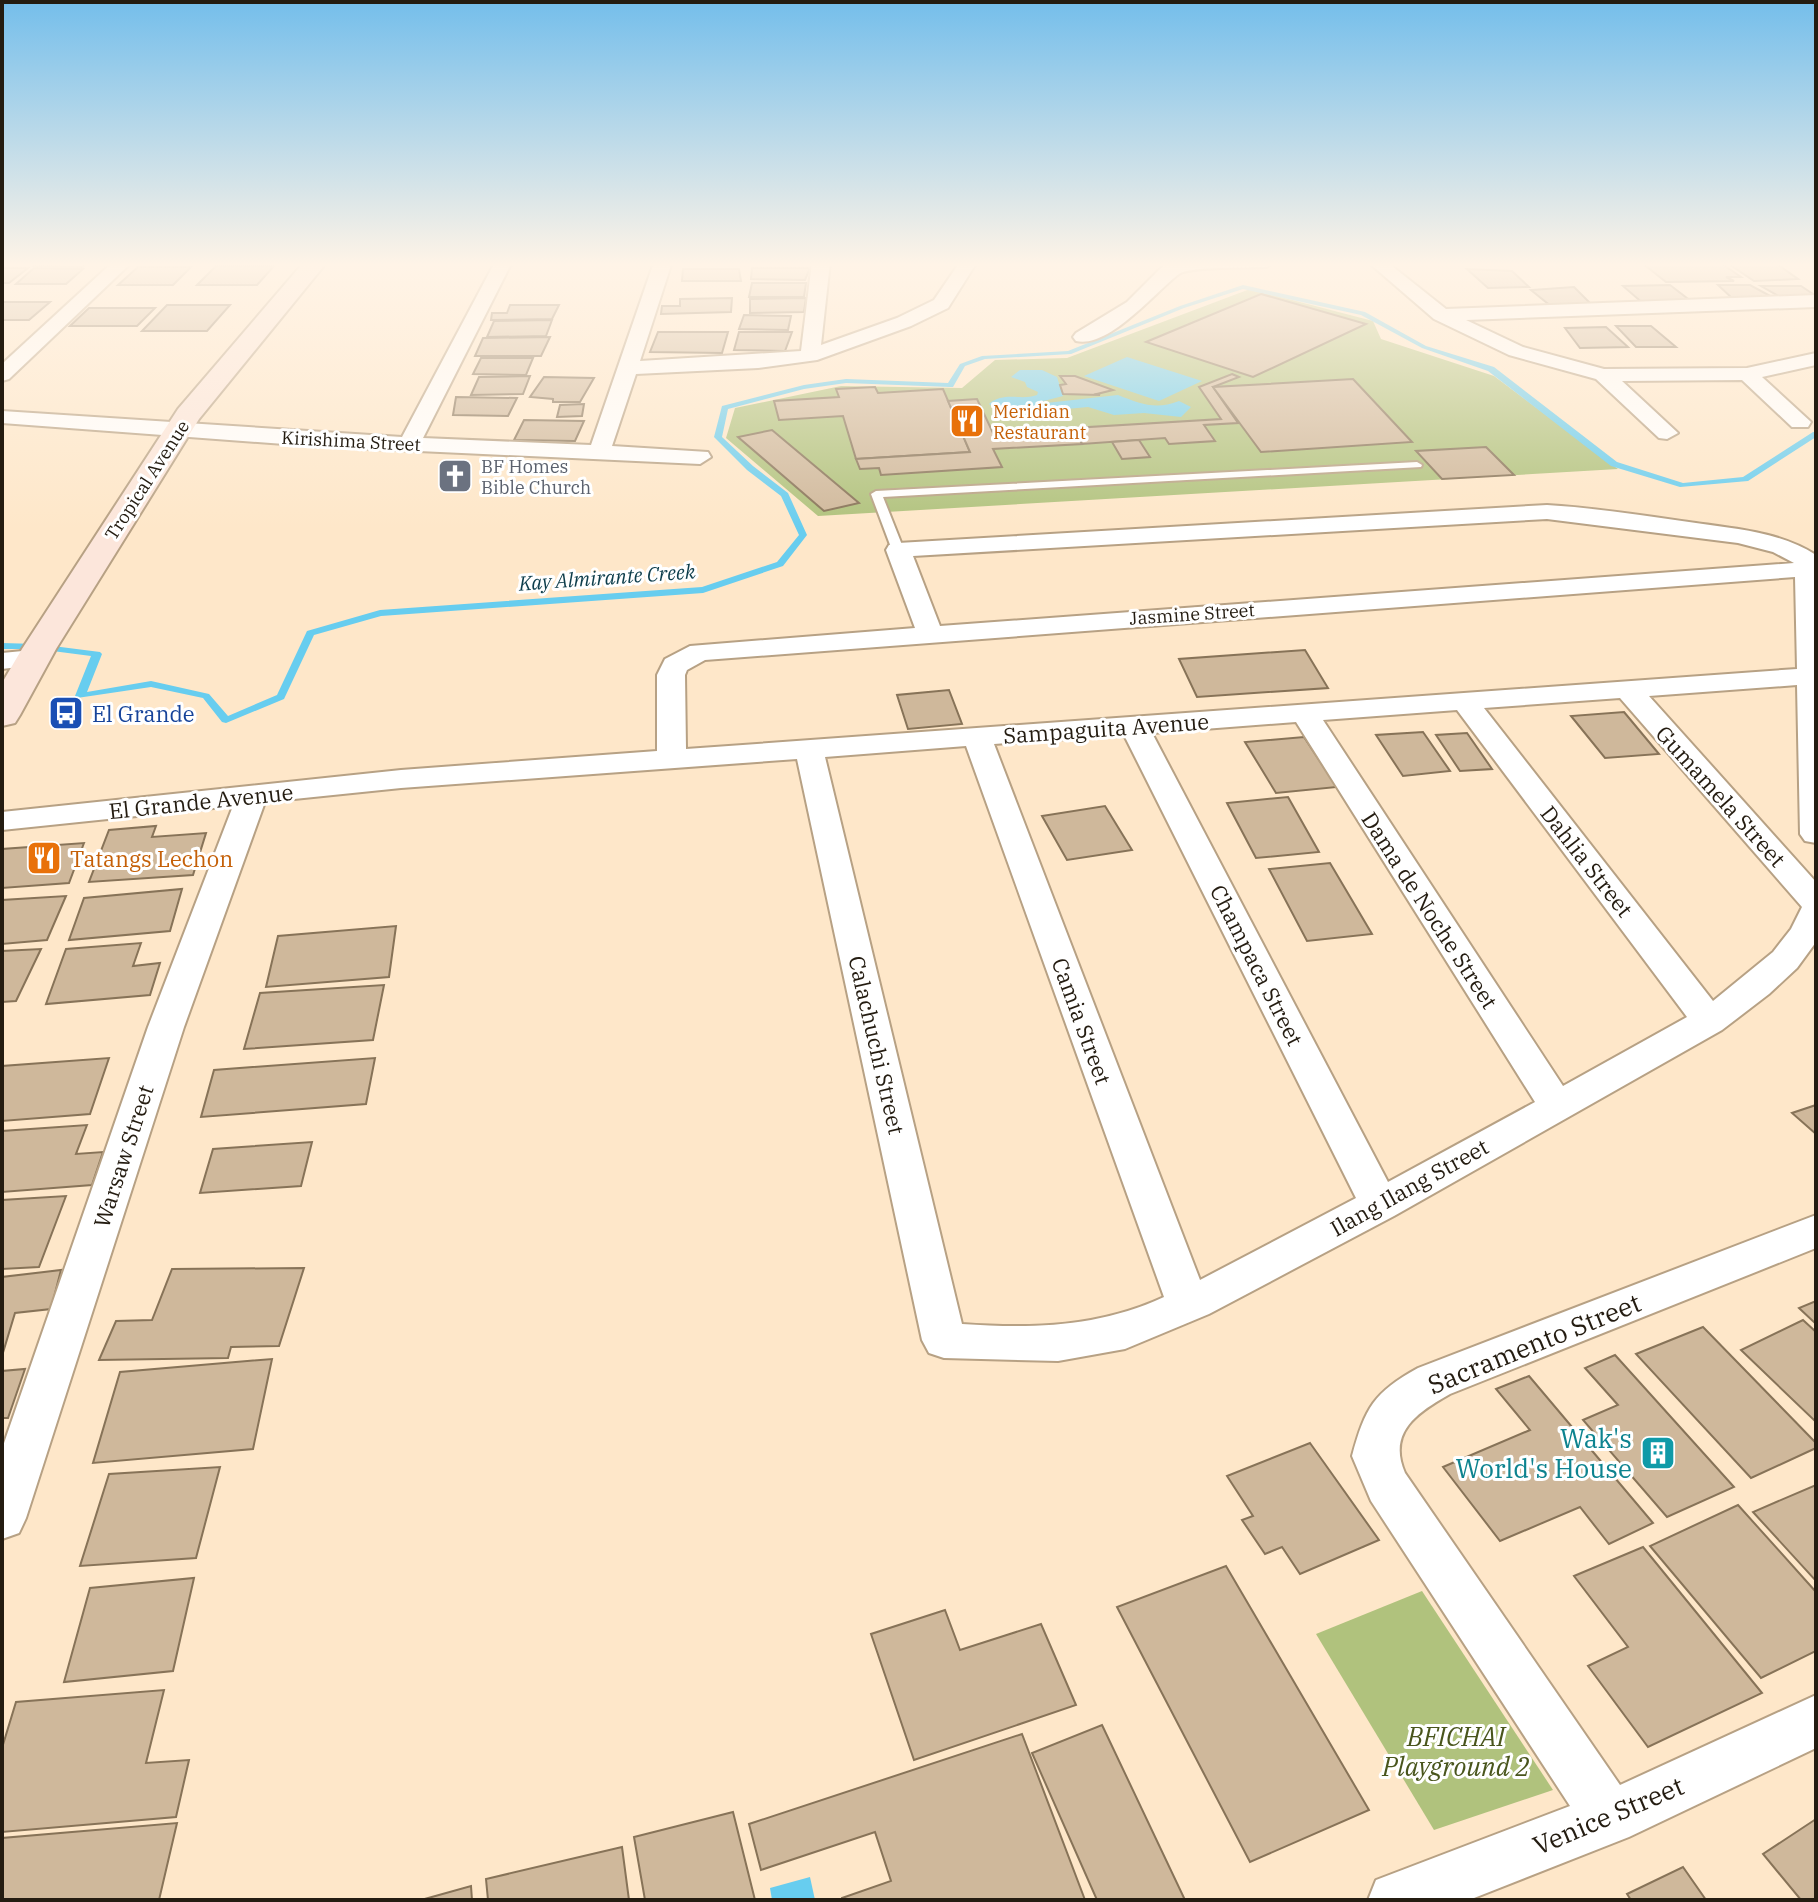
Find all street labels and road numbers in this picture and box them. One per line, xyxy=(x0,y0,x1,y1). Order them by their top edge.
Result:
street label: Tropical Avenue xyxy=(100,416,194,544)
street label: Kirishima Street xyxy=(281,426,421,456)
street label: Jasmine Street xyxy=(1129,598,1255,630)
street label: Sampaguita Avenue xyxy=(1002,706,1210,750)
street label: Gumamela Street xyxy=(1650,719,1792,873)
street label: El Grande Avenue xyxy=(107,777,295,825)
street label: Dahlia Street xyxy=(1534,799,1640,923)
street label: Dama de Noche Street xyxy=(1355,806,1505,1014)
street label: Champaca Street xyxy=(1204,880,1310,1051)
street label: Calachuchi Street xyxy=(842,953,912,1137)
street label: Camia Street xyxy=(1046,954,1118,1089)
street label: Warsaw Street xyxy=(86,1081,160,1231)
street label: Ilang Ilang Street xyxy=(1325,1131,1493,1242)
street label: Sacramento Street xyxy=(1422,1285,1646,1401)
street label: Venice Street xyxy=(1527,1768,1689,1862)

